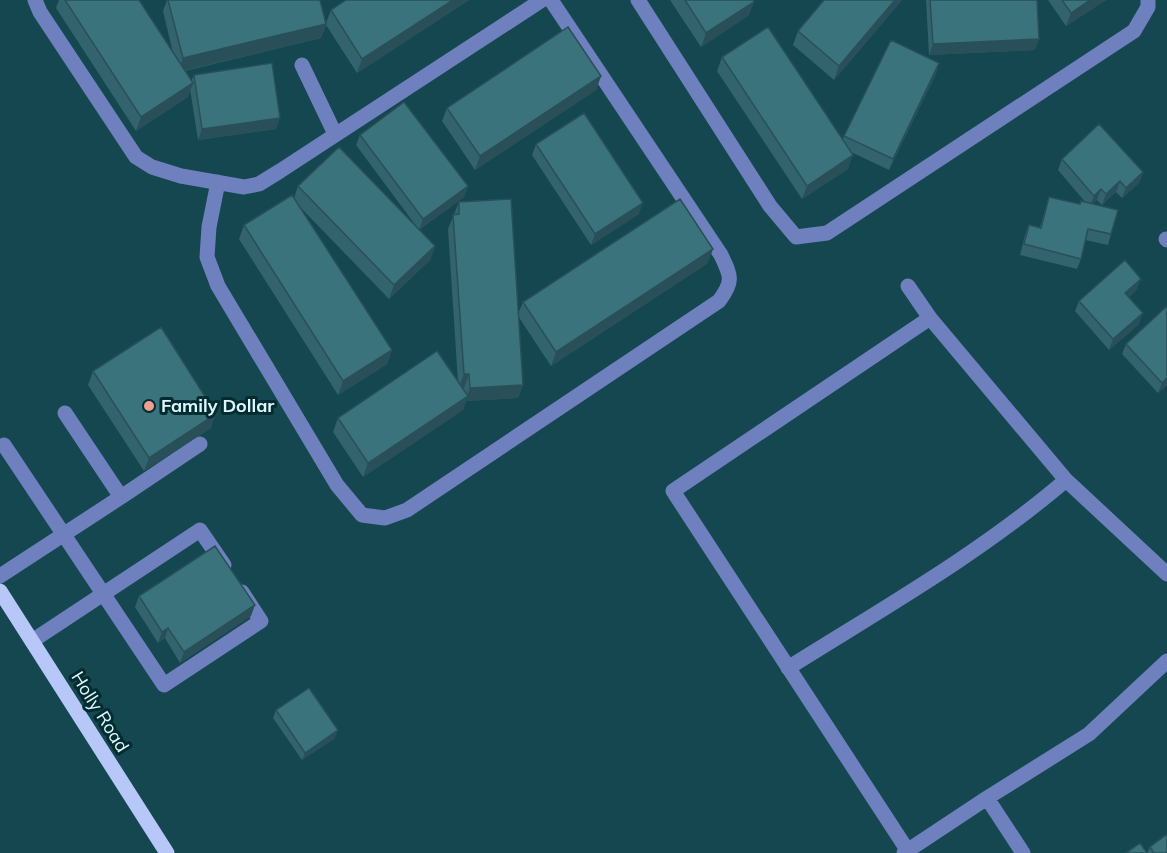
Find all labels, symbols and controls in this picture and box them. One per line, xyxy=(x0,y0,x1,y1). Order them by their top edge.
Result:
place label: Family Dollar xyxy=(161,394,275,417)
marker: Family Dollar xyxy=(142,399,156,413)
street label: Holly Road xyxy=(67,667,134,756)

